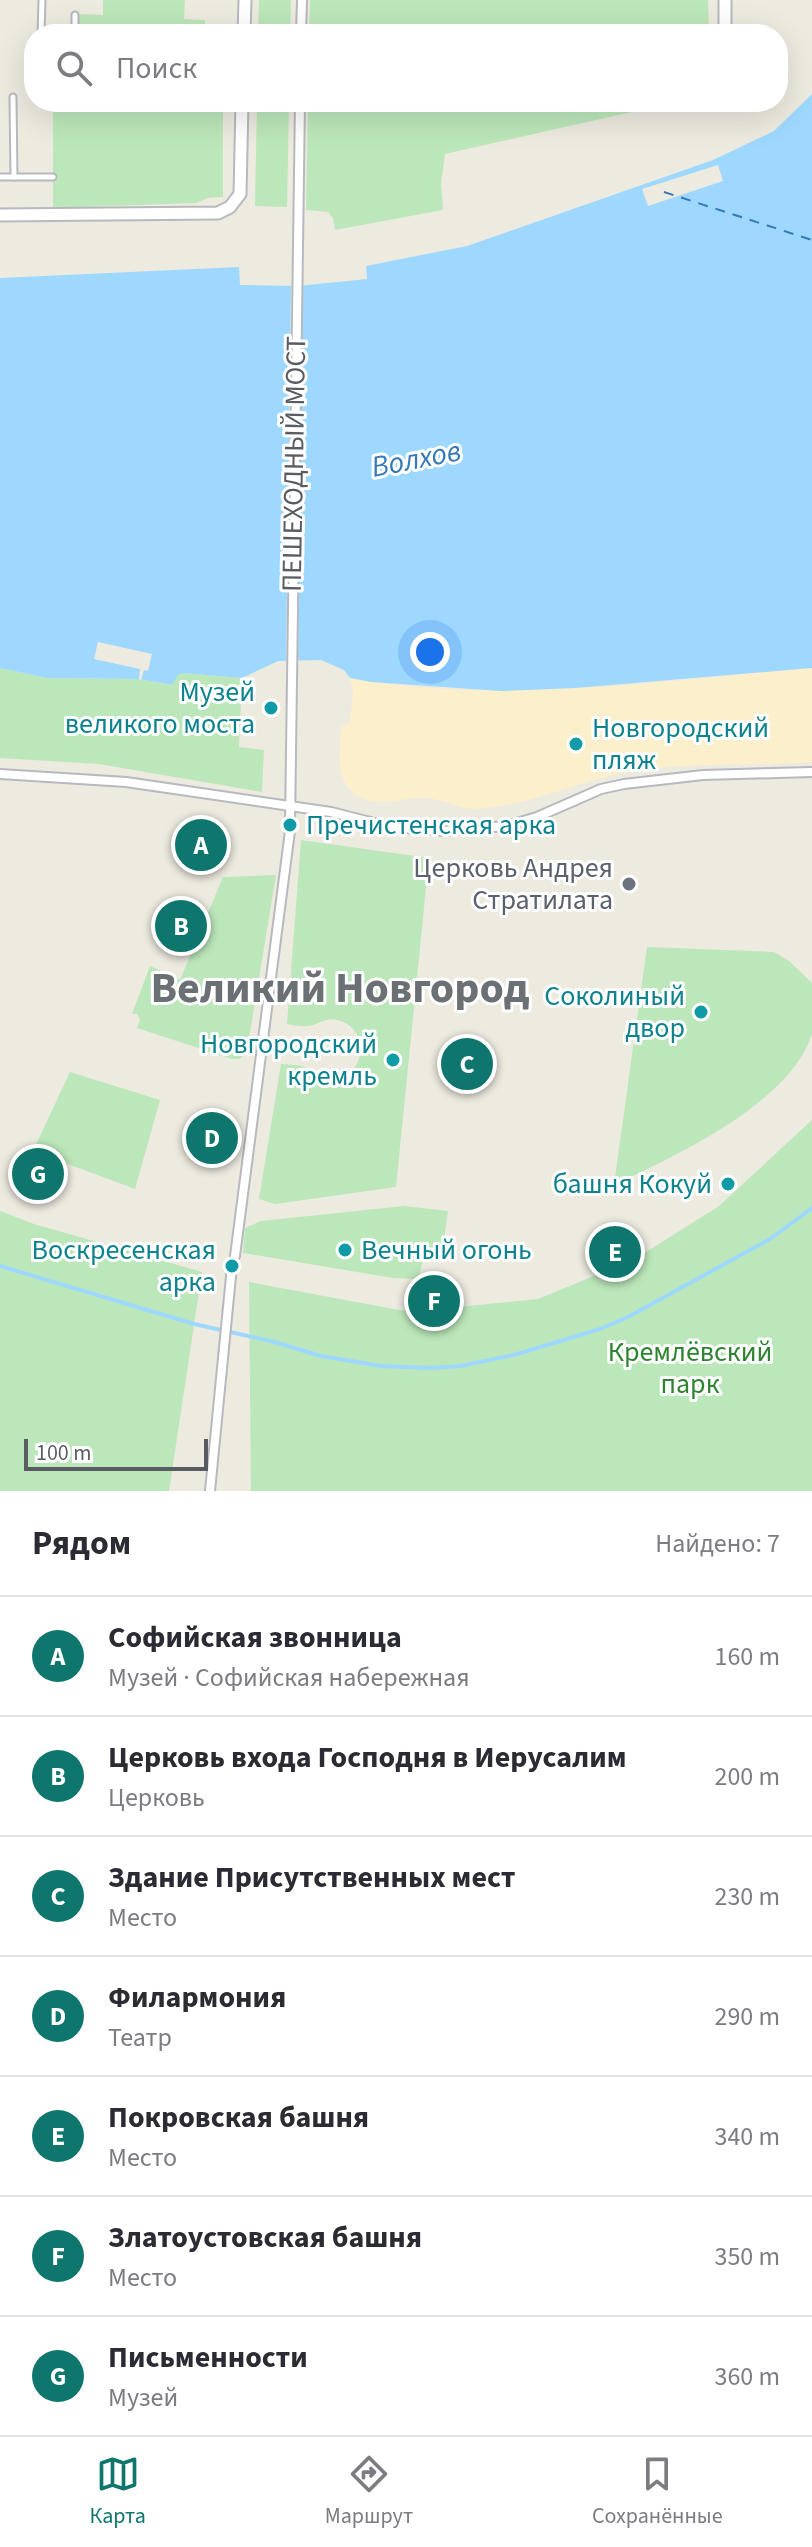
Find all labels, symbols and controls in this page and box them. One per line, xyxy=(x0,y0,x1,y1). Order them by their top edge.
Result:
search box xyxy=(24,24,788,112)
icon: search xyxy=(52,46,96,90)
text: Поиск xyxy=(116,47,197,90)
street label: ПЕШЕХОДНЫЙ МОСТ xyxy=(272,336,316,592)
water label: Волхов xyxy=(368,429,464,489)
your location xyxy=(410,632,450,672)
place label: Музей великого моста xyxy=(65,672,255,744)
marker: Музей великого моста xyxy=(262,699,280,717)
place label: Новгородский пляж xyxy=(592,708,769,780)
marker: Новгородский пляж xyxy=(567,735,585,753)
place label: Пречистенская арка xyxy=(306,805,556,845)
pin: A xyxy=(175,815,227,875)
marker: Пречистенская арка xyxy=(281,816,299,834)
place label: Церковь Андрея Стратилата xyxy=(413,848,613,920)
marker: Церковь Андрея Стратилата xyxy=(620,875,638,893)
pin: B xyxy=(155,896,207,956)
district label: Великий Новгород xyxy=(150,957,530,1020)
place label: Соколиный двор xyxy=(544,976,685,1048)
marker: Соколиный двор xyxy=(692,1003,710,1021)
place label: Новгородский кремль xyxy=(200,1024,377,1096)
pin: C xyxy=(441,1034,493,1094)
marker: Новгородский кремль xyxy=(384,1051,402,1069)
pin: D xyxy=(186,1108,238,1168)
pin: G xyxy=(12,1144,64,1204)
place label: башня Кокуй xyxy=(553,1164,712,1204)
marker: башня Кокуй xyxy=(719,1175,737,1193)
pin: E xyxy=(589,1222,641,1282)
place label: Воскресенская арка xyxy=(32,1230,216,1302)
place label: Вечный огонь xyxy=(361,1230,532,1270)
marker: Вечный огонь xyxy=(336,1241,354,1259)
marker: Воскресенская арка xyxy=(223,1257,241,1275)
pin: F xyxy=(408,1271,460,1331)
park label: Кремлёвский парк xyxy=(608,1332,772,1404)
scale bar xyxy=(24,1435,208,1471)
text: 100 m xyxy=(36,1437,91,1469)
text: Рядом xyxy=(32,1519,131,1568)
text: Найдено: 7 xyxy=(655,1525,780,1562)
text: Софийская звонница xyxy=(108,1616,402,1659)
text: A xyxy=(51,1638,65,1675)
text: 160 m xyxy=(714,1638,780,1675)
text: Музей · Софийская набережная xyxy=(108,1659,470,1696)
text: Церковь входа Господня в Иерусалим xyxy=(108,1736,627,1779)
text: B xyxy=(50,1758,66,1795)
text: 200 m xyxy=(714,1758,780,1795)
text: Церковь xyxy=(108,1779,205,1816)
text: Здание Присутственных мест xyxy=(108,1856,515,1899)
text: C xyxy=(50,1878,66,1915)
text: 230 m xyxy=(714,1878,780,1915)
text: Место xyxy=(108,1899,177,1936)
text: Филармония xyxy=(108,1976,286,2019)
text: D xyxy=(50,1998,66,2035)
text: 290 m xyxy=(714,1998,780,2035)
text: Театр xyxy=(108,2019,172,2056)
text: Покровская башня xyxy=(108,2096,369,2139)
text: E xyxy=(51,2118,65,2155)
text: 340 m xyxy=(714,2118,780,2155)
text: Место xyxy=(108,2139,177,2176)
text: Златоустовская башня xyxy=(108,2216,422,2259)
text: F xyxy=(51,2238,65,2275)
text: 350 m xyxy=(714,2238,780,2275)
text: Место xyxy=(108,2259,177,2296)
text: Письменности xyxy=(108,2336,308,2379)
text: G xyxy=(50,2358,66,2395)
text: 360 m xyxy=(714,2358,780,2395)
text: Музей xyxy=(108,2379,178,2416)
tab: Карта xyxy=(89,2452,146,2532)
tab: Маршрут xyxy=(325,2452,413,2532)
tab: Сохранённые xyxy=(592,2452,723,2532)

